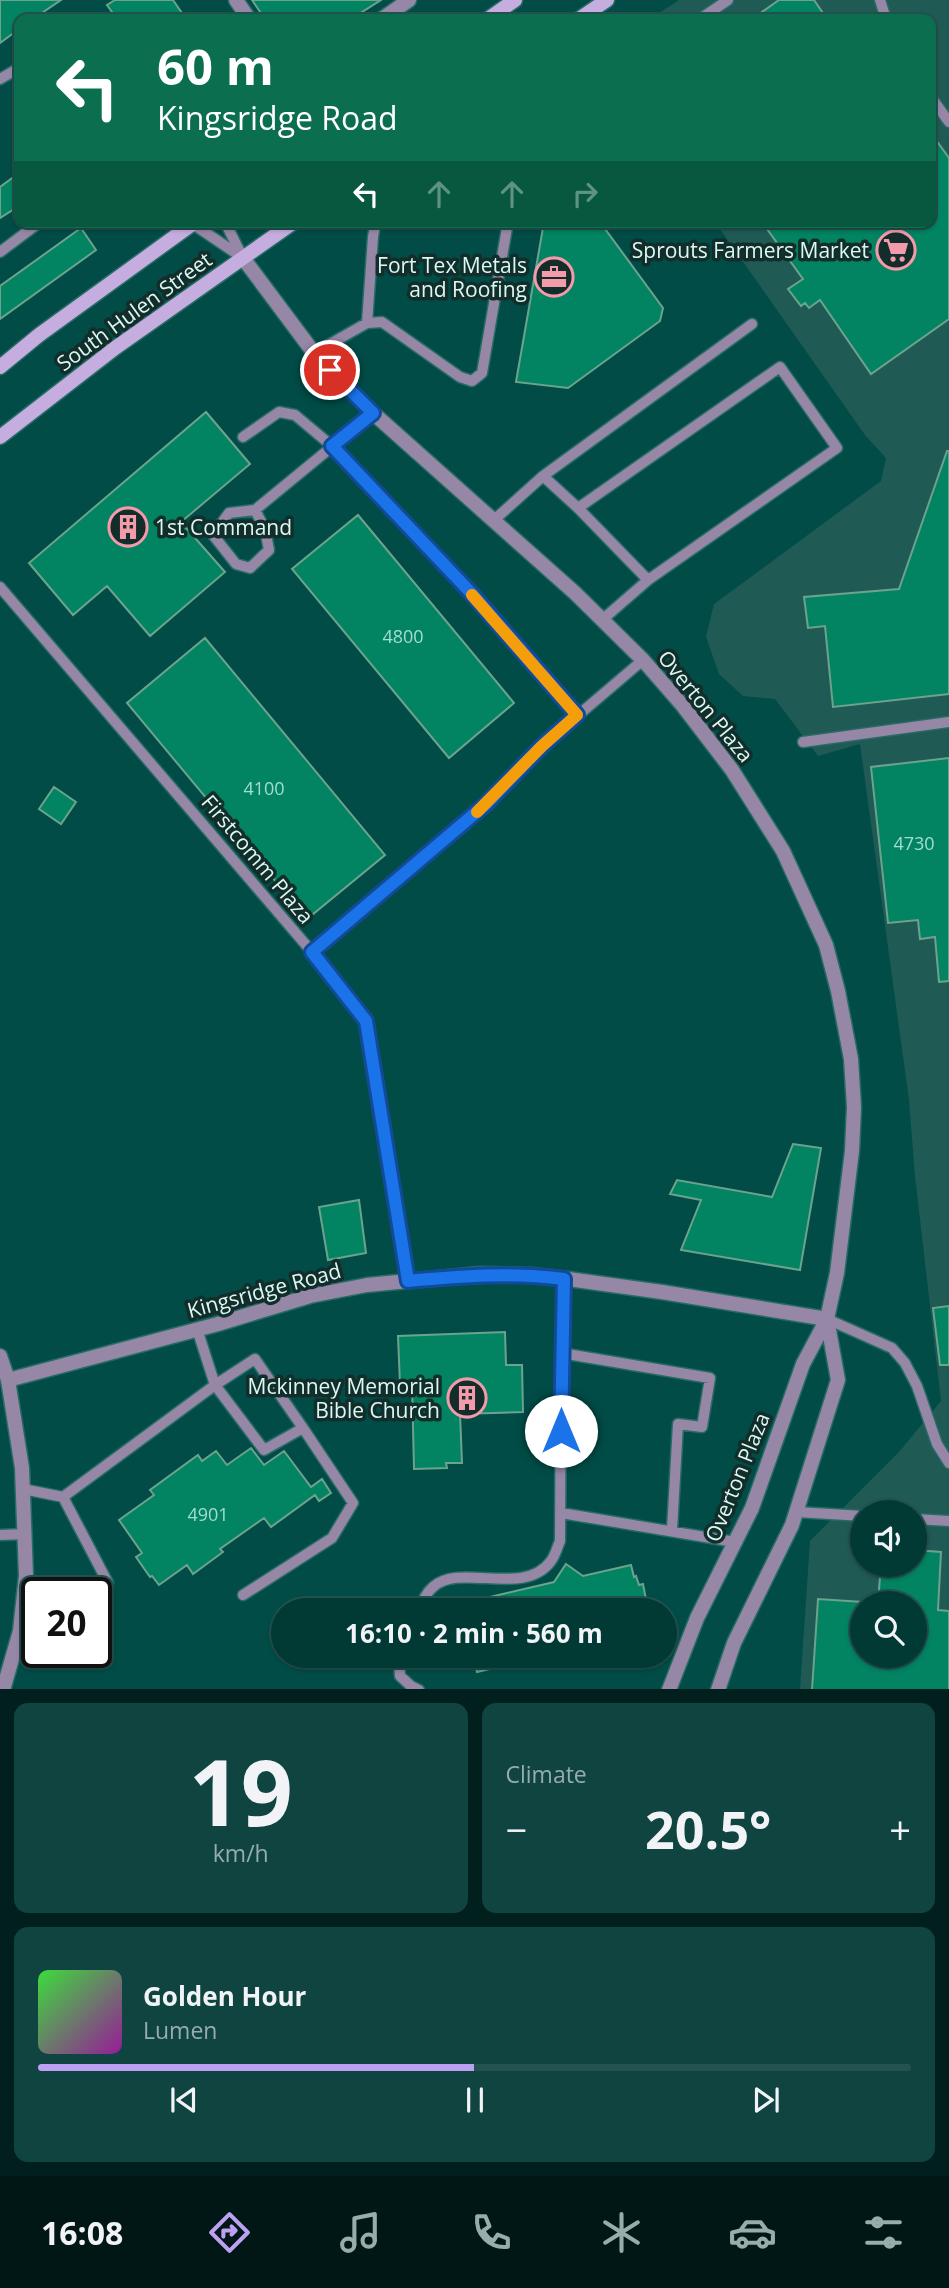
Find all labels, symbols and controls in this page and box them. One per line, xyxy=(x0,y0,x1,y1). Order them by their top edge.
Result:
text: 60 m xyxy=(157,33,274,99)
icon: left xyxy=(42,42,133,133)
text: Kingsridge Road xyxy=(157,96,398,139)
icon: left xyxy=(347,175,385,213)
icon: ahead xyxy=(420,175,458,213)
icon: ahead xyxy=(493,175,531,213)
icon: right xyxy=(566,175,604,213)
supermarket icon: Sprouts Farmers Market xyxy=(875,229,917,271)
place label: Sprouts Farmers Market xyxy=(632,236,869,264)
street label: South Hulen Street xyxy=(51,245,217,377)
place label: Fort Tex Metals and Roofing xyxy=(377,251,527,303)
office icon: Fort Tex Metals and Roofing xyxy=(533,256,575,298)
pin xyxy=(300,340,360,400)
icon: arrive xyxy=(311,351,349,389)
building icon: 1st Command xyxy=(107,506,149,548)
place label: 1st Command xyxy=(155,513,292,541)
house number: 4800 xyxy=(382,624,424,648)
street label: Overton Plaza xyxy=(652,644,760,768)
house number: 4100 xyxy=(243,776,285,800)
street label: Firstcomm Plaza xyxy=(196,789,320,929)
house number: 4730 xyxy=(893,831,935,855)
street label: Kingsridge Road xyxy=(184,1256,344,1324)
place label: Mckinney Memorial Bible Church xyxy=(248,1372,440,1424)
building icon: Mckinney Memorial Bible Church xyxy=(446,1377,488,1419)
position arrow xyxy=(524,1394,598,1468)
street label: Overton Plaza xyxy=(698,1408,776,1546)
map controls xyxy=(850,1500,927,1668)
button: sound xyxy=(850,1500,927,1577)
house number: 4901 xyxy=(187,1502,229,1526)
speed limit sign: 20 xyxy=(21,1577,112,1668)
button: search xyxy=(850,1591,927,1668)
text: 16:10 · 2 min · 560 m xyxy=(345,1615,603,1651)
text: 19 xyxy=(189,1729,293,1853)
text: Climate xyxy=(506,1758,587,1790)
text: 20.5° xyxy=(645,1793,771,1864)
text: − xyxy=(506,1803,527,1855)
text: + xyxy=(889,1803,911,1855)
text: km/h xyxy=(213,1837,269,1869)
text: Golden Hour xyxy=(143,1978,306,2014)
text: Lumen xyxy=(143,2014,217,2046)
icon: previous xyxy=(165,2081,203,2119)
icon: pause xyxy=(456,2081,494,2119)
icon: next xyxy=(747,2081,785,2119)
icon: directions xyxy=(205,2208,254,2257)
icon: music xyxy=(336,2208,385,2257)
icon: phone xyxy=(467,2208,516,2257)
icon: climate xyxy=(597,2208,646,2257)
icon: car xyxy=(728,2208,777,2257)
icon: filters xyxy=(859,2208,908,2257)
text: 16:08 xyxy=(41,2211,123,2254)

